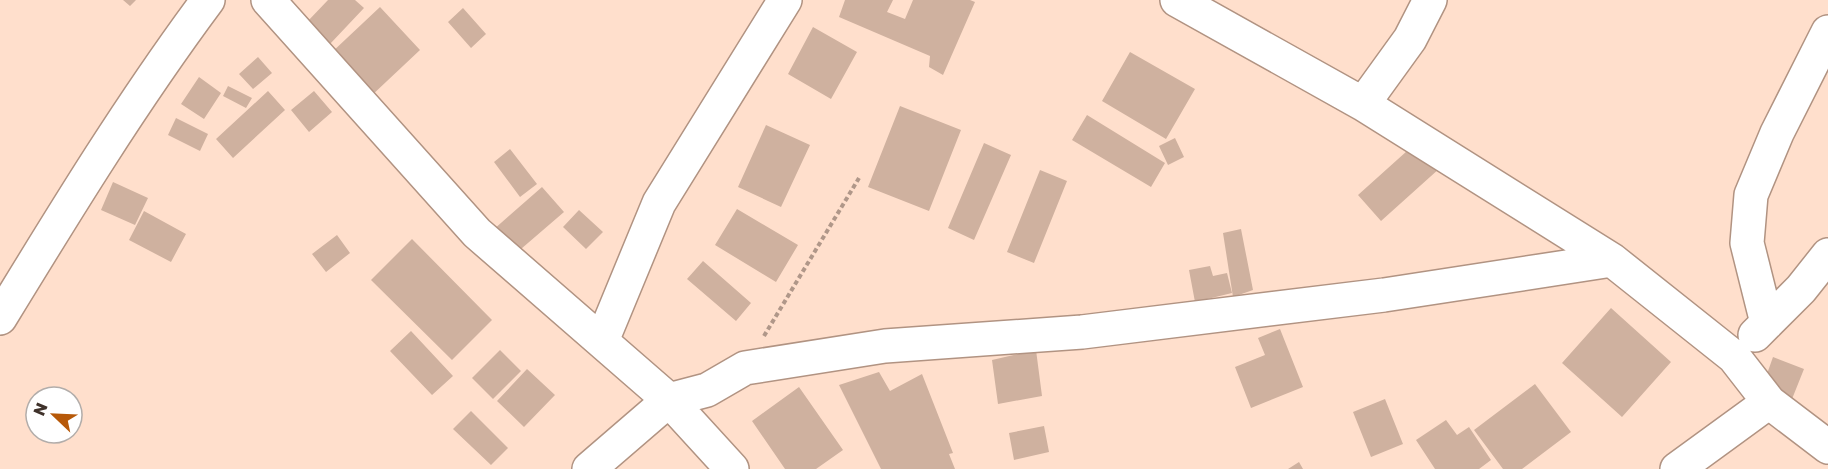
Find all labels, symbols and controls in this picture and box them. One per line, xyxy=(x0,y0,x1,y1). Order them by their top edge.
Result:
north arrow xyxy=(24,385,84,445)
text: N xyxy=(29,400,52,419)

